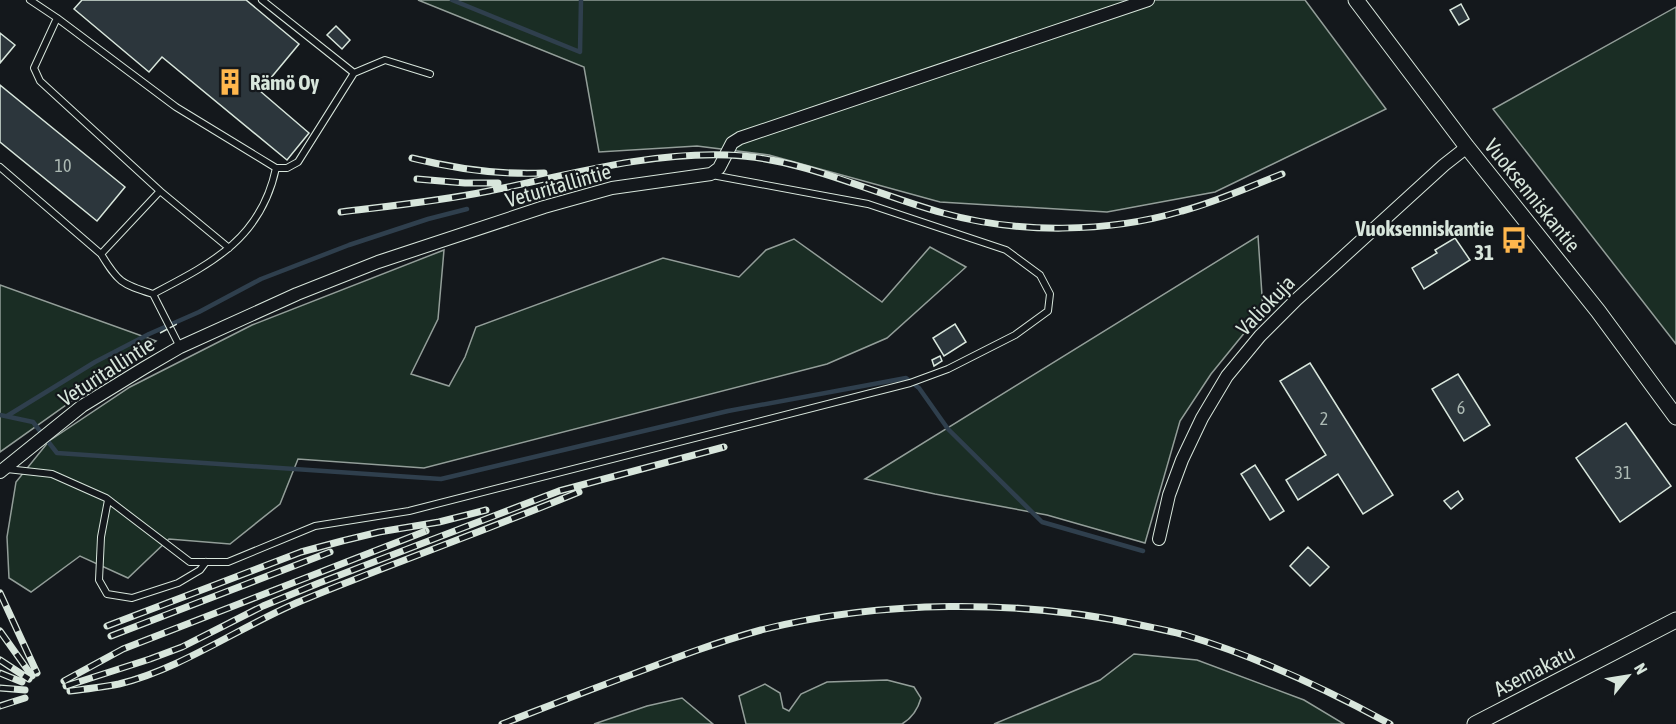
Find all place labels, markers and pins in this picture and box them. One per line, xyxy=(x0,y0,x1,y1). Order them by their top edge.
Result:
building icon: Rämö Oy xyxy=(215,67,245,97)
place label: Rämö Oy xyxy=(250,70,319,94)
place label: Vuoksenniskantie 31 xyxy=(1355,216,1494,264)
bus stop icon: Vuoksenniskantie 31 xyxy=(1499,225,1529,255)

